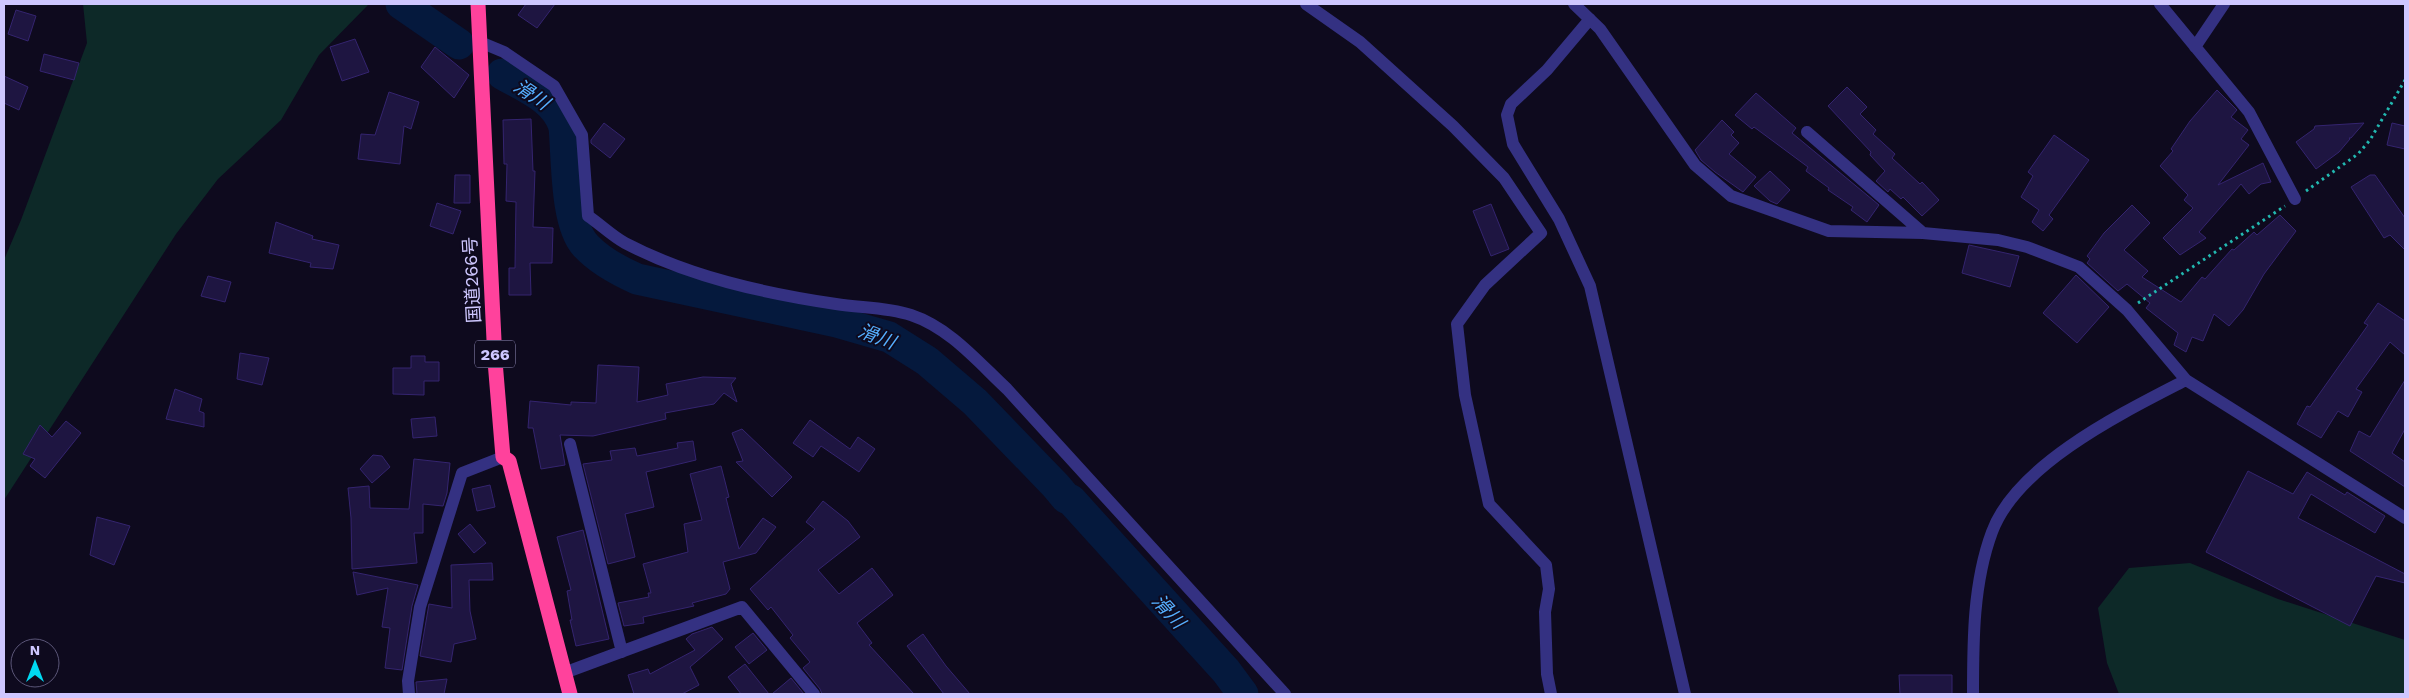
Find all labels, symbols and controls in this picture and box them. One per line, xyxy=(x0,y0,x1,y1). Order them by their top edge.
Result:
water label: 滑川 xyxy=(510,74,556,116)
street label: 国道266号 xyxy=(459,236,484,324)
water label: 滑川 xyxy=(855,319,901,355)
road number: 266 xyxy=(475,340,515,368)
water label: 滑川 xyxy=(1147,590,1191,635)
north arrow xyxy=(10,638,60,688)
text: N xyxy=(30,642,40,658)

